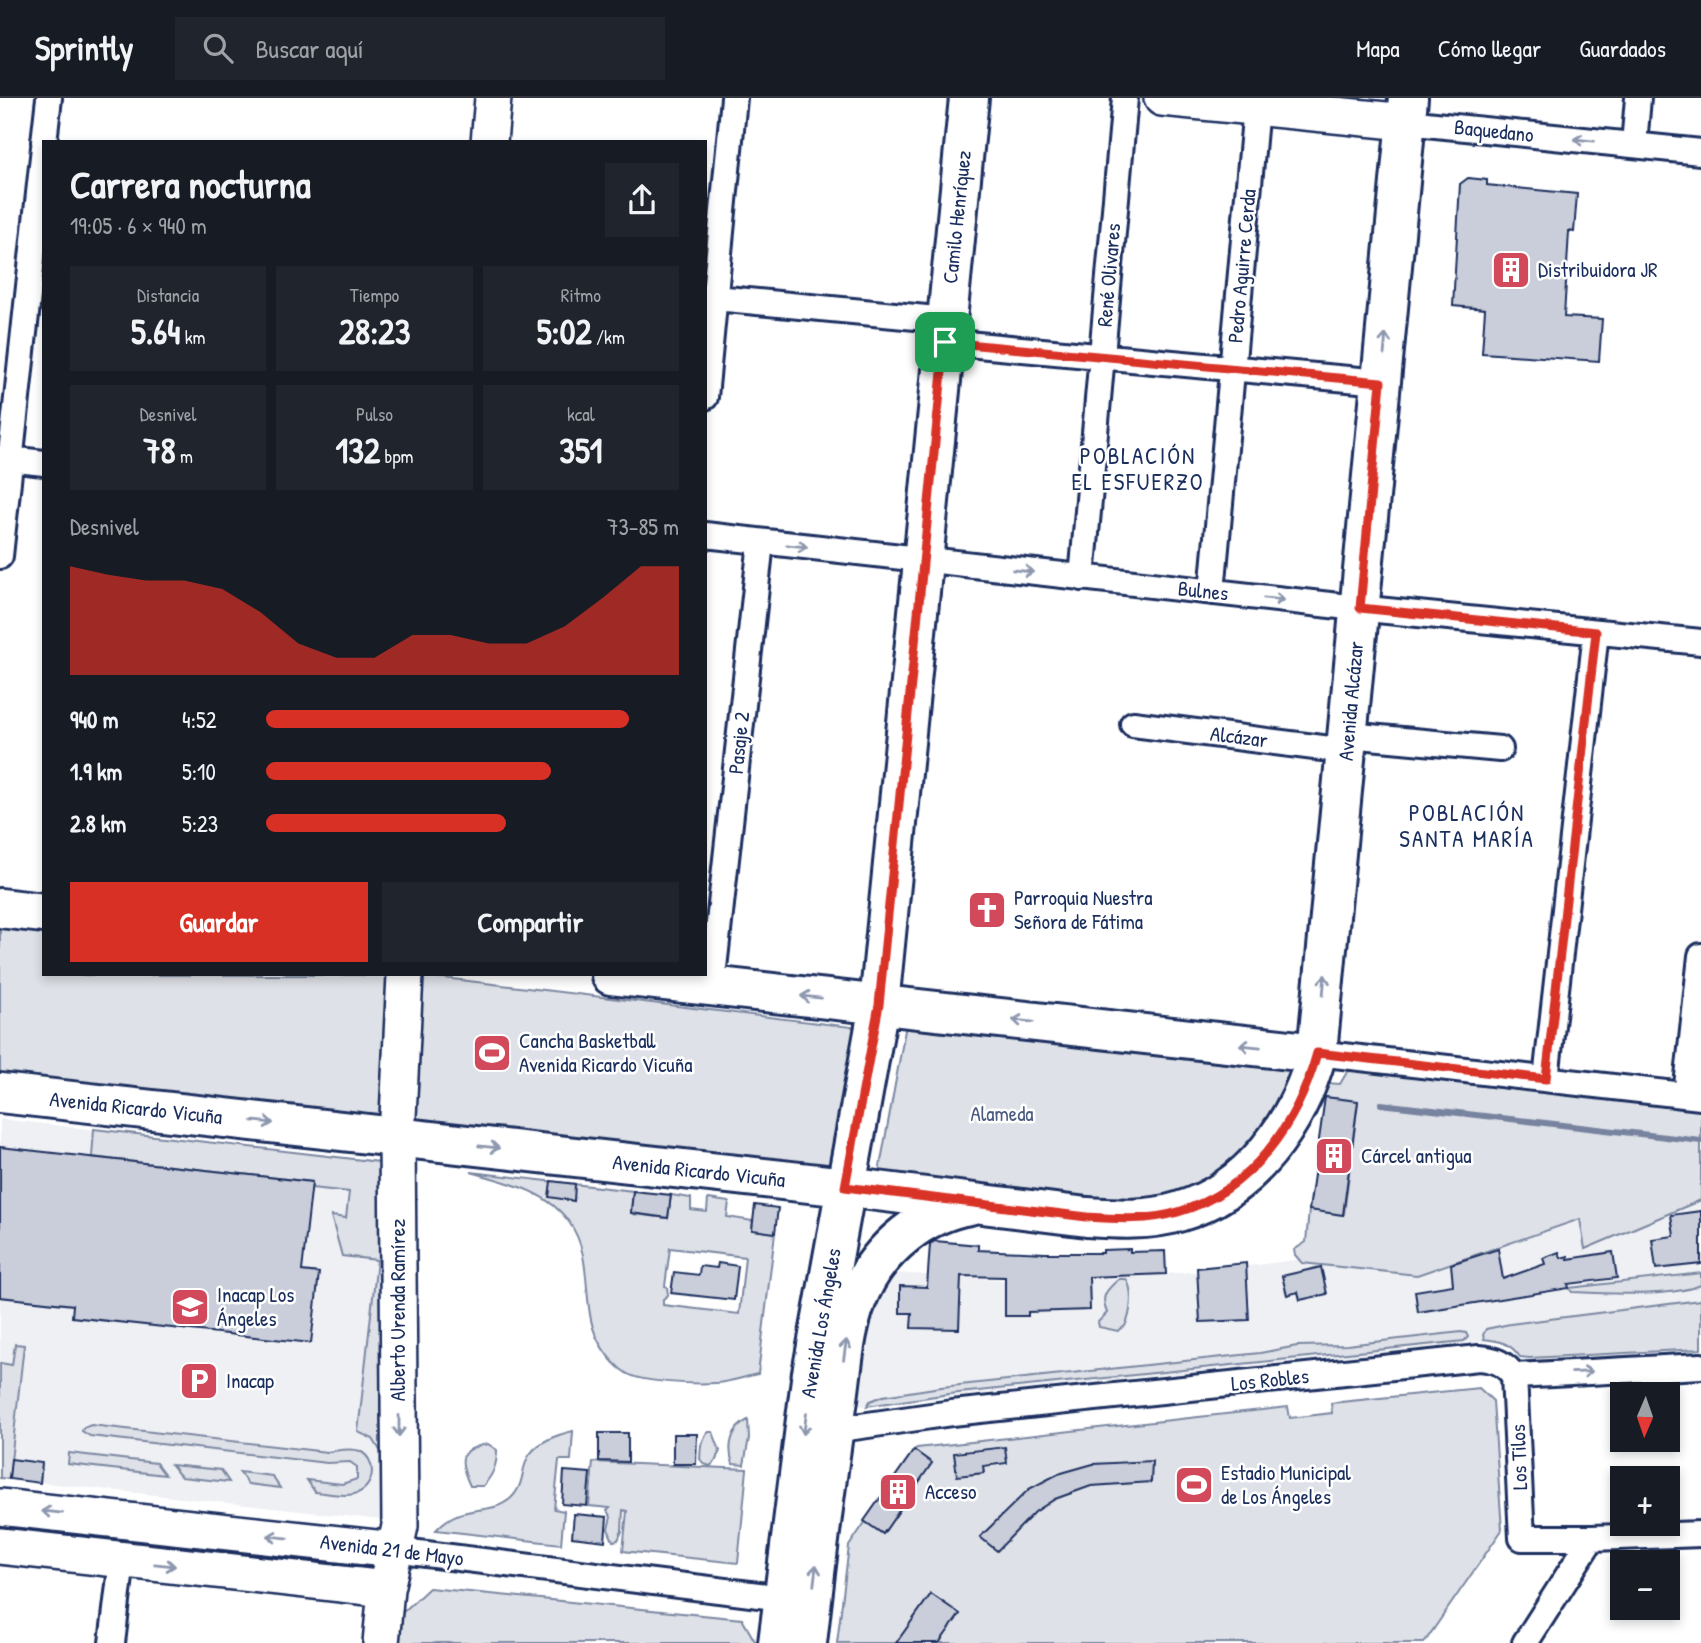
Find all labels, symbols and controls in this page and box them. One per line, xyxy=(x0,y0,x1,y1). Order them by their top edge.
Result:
search box xyxy=(175,17,665,80)
text: Sprintly xyxy=(35,26,133,70)
icon: search xyxy=(199,29,237,67)
text: Buscar aquí xyxy=(255,31,364,66)
text: Mapa xyxy=(1356,32,1400,64)
text: Cómo llegar xyxy=(1438,32,1541,64)
text: Guardados xyxy=(1579,32,1666,64)
street label: Baquedano xyxy=(1453,112,1535,149)
one-way arrow xyxy=(1574,133,1596,146)
street label: Camilo Henríquez xyxy=(935,149,978,285)
text: Carrera nocturna xyxy=(70,158,311,210)
button: share xyxy=(605,163,679,237)
street label: Pedro Aguirre Cerda xyxy=(1220,188,1263,344)
text: 19:05 · 6 × 940 m xyxy=(70,210,207,241)
street label: René Olivares xyxy=(1090,222,1127,328)
building icon: Distribuidora JR xyxy=(1490,249,1532,291)
place label: Distribuidora JR xyxy=(1538,255,1658,284)
text: Distancia xyxy=(137,282,199,308)
text: Tiempo xyxy=(350,282,399,308)
text: Ritmo xyxy=(561,282,601,308)
text: 5.64 xyxy=(131,308,180,355)
text: 28:23 xyxy=(339,308,410,355)
text: 5:02 xyxy=(537,308,592,355)
pin xyxy=(915,312,975,372)
icon: arrive xyxy=(926,323,964,361)
text: km xyxy=(180,324,205,350)
text: /km xyxy=(592,324,625,350)
one-way arrow xyxy=(1378,333,1391,356)
text: Desnivel xyxy=(140,401,197,427)
text: Pulso xyxy=(356,401,393,427)
text: kcal xyxy=(567,401,595,427)
text: 78 xyxy=(143,427,176,474)
text: 132 xyxy=(335,427,380,474)
text: 351 xyxy=(559,427,602,474)
district label: POBLACIÓN EL ESFUERZO xyxy=(1071,440,1205,497)
text: m xyxy=(176,443,193,469)
text: bpm xyxy=(380,443,414,469)
text: Desnivel xyxy=(70,511,139,542)
text: 73–85 m xyxy=(607,511,679,542)
one-way arrow xyxy=(786,540,808,553)
one-way arrow xyxy=(1012,565,1034,578)
street label: Bulnes xyxy=(1176,573,1230,608)
one-way arrow xyxy=(1262,593,1285,606)
street label: Avenida Alcázar xyxy=(1331,640,1370,762)
text: 940 m xyxy=(70,704,118,735)
text: 4:52 xyxy=(182,704,216,735)
street label: Pasaje 2 xyxy=(721,710,756,776)
street label: Alcázar xyxy=(1209,719,1269,754)
text: 1.9 km xyxy=(70,756,122,787)
text: 5:10 xyxy=(182,756,216,787)
district label: POBLACIÓN SANTA MARÍA xyxy=(1399,797,1535,854)
text: 2.8 km xyxy=(70,808,126,839)
text: 5:23 xyxy=(182,808,218,839)
button: Guardar xyxy=(70,882,368,962)
button: Compartir xyxy=(382,882,679,962)
place label: Parroquia Nuestra Señora de Fátima xyxy=(1014,883,1152,936)
church icon: Parroquia Nuestra Señora de Fátima xyxy=(966,889,1008,931)
one-way arrow xyxy=(1318,974,1331,997)
one-way arrow xyxy=(800,990,823,1003)
one-way arrow xyxy=(1013,1014,1035,1027)
place label: Cancha Basketball Avenida Ricardo Vicuña xyxy=(519,1026,692,1079)
sports icon: Cancha Basketball Avenida Ricardo Vicuña xyxy=(471,1032,513,1074)
one-way arrow xyxy=(1239,1039,1261,1052)
street label: Avenida Ricardo Vicuña xyxy=(48,1084,224,1131)
park label: Alameda xyxy=(970,1099,1034,1128)
one-way arrow xyxy=(251,1116,273,1129)
building icon: Cárcel antigua xyxy=(1313,1135,1355,1177)
one-way arrow xyxy=(477,1141,500,1154)
place label: Cárcel antigua xyxy=(1361,1141,1471,1170)
street label: Avenida Ricardo Vicuña xyxy=(611,1147,787,1194)
street label: Alberto Urenda Ramírez xyxy=(383,1219,412,1401)
street label: Avenida Los Ángeles xyxy=(793,1246,848,1400)
place label: Inacap Los Ángeles xyxy=(217,1280,294,1333)
school or university icon: Inacap Los Ángeles xyxy=(169,1286,211,1328)
one-way arrow xyxy=(839,1339,852,1362)
parking icon: Inacap xyxy=(178,1360,220,1402)
street label: Los Robles xyxy=(1230,1361,1310,1398)
one-way arrow xyxy=(1571,1365,1594,1378)
place label: Inacap xyxy=(226,1366,274,1395)
north arrow xyxy=(1610,1382,1680,1452)
map controls xyxy=(1610,1382,1680,1620)
one-way arrow xyxy=(798,1412,811,1435)
one-way arrow xyxy=(392,1414,406,1437)
street label: Los Tilos xyxy=(1503,1424,1534,1490)
place label: Estadio Municipal de Los Ángeles xyxy=(1221,1458,1351,1511)
sports icon: Estadio Municipal de Los Ángeles xyxy=(1173,1464,1215,1506)
button: + xyxy=(1610,1466,1680,1536)
building icon: Acceso xyxy=(877,1471,919,1513)
place label: Acceso xyxy=(925,1477,976,1506)
one-way arrow xyxy=(41,1506,63,1519)
street label: Avenida 21 de Mayo xyxy=(319,1526,465,1573)
one-way arrow xyxy=(267,1531,290,1544)
button: − xyxy=(1610,1550,1680,1620)
one-way arrow xyxy=(153,1559,176,1572)
one-way arrow xyxy=(809,1564,822,1587)

